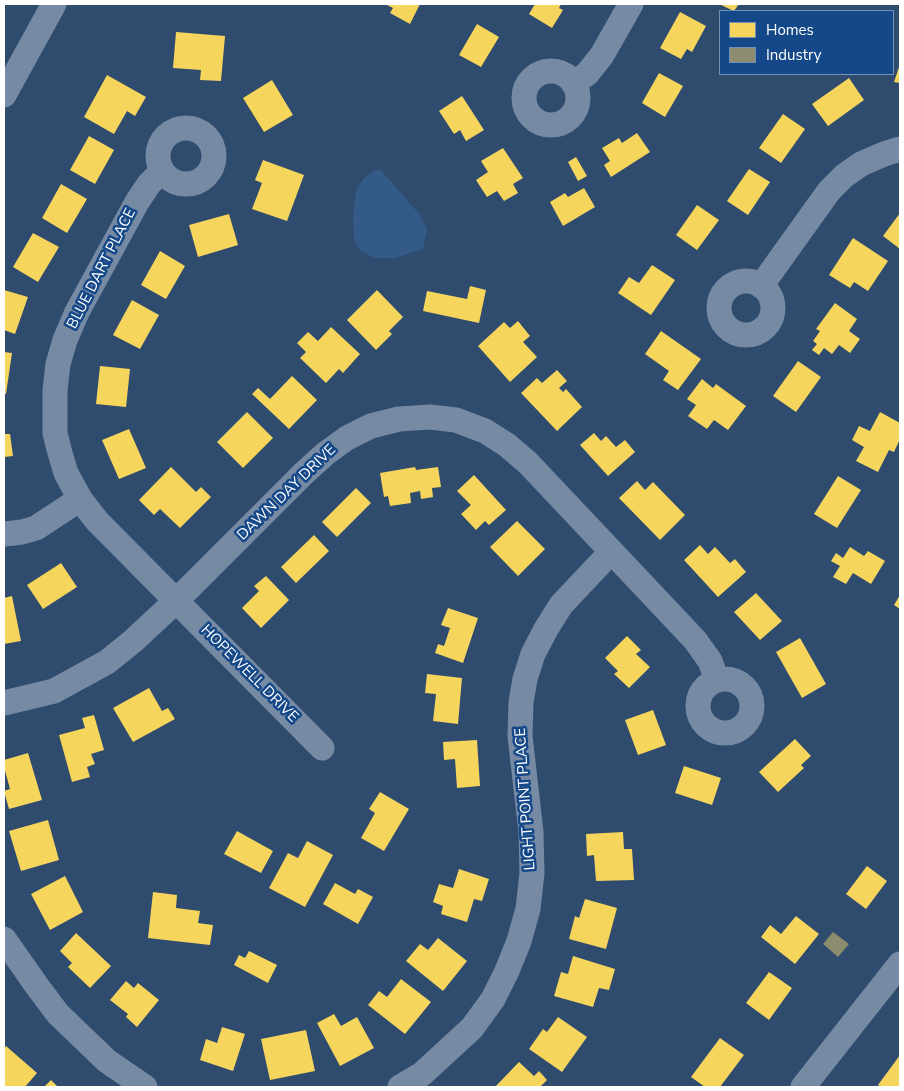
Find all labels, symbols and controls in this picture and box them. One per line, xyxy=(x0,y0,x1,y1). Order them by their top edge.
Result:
legend xyxy=(719,10,894,75)
text: Homes xyxy=(766,20,814,40)
text: Industry xyxy=(766,45,821,65)
street label: BLUE DART PLACE xyxy=(64,206,140,332)
street label: DAWN DAY DRIVE xyxy=(234,441,340,545)
street label: HOPEWELL DRIVE xyxy=(196,621,302,727)
street label: LIGHT POINT PLACE xyxy=(512,727,540,871)

